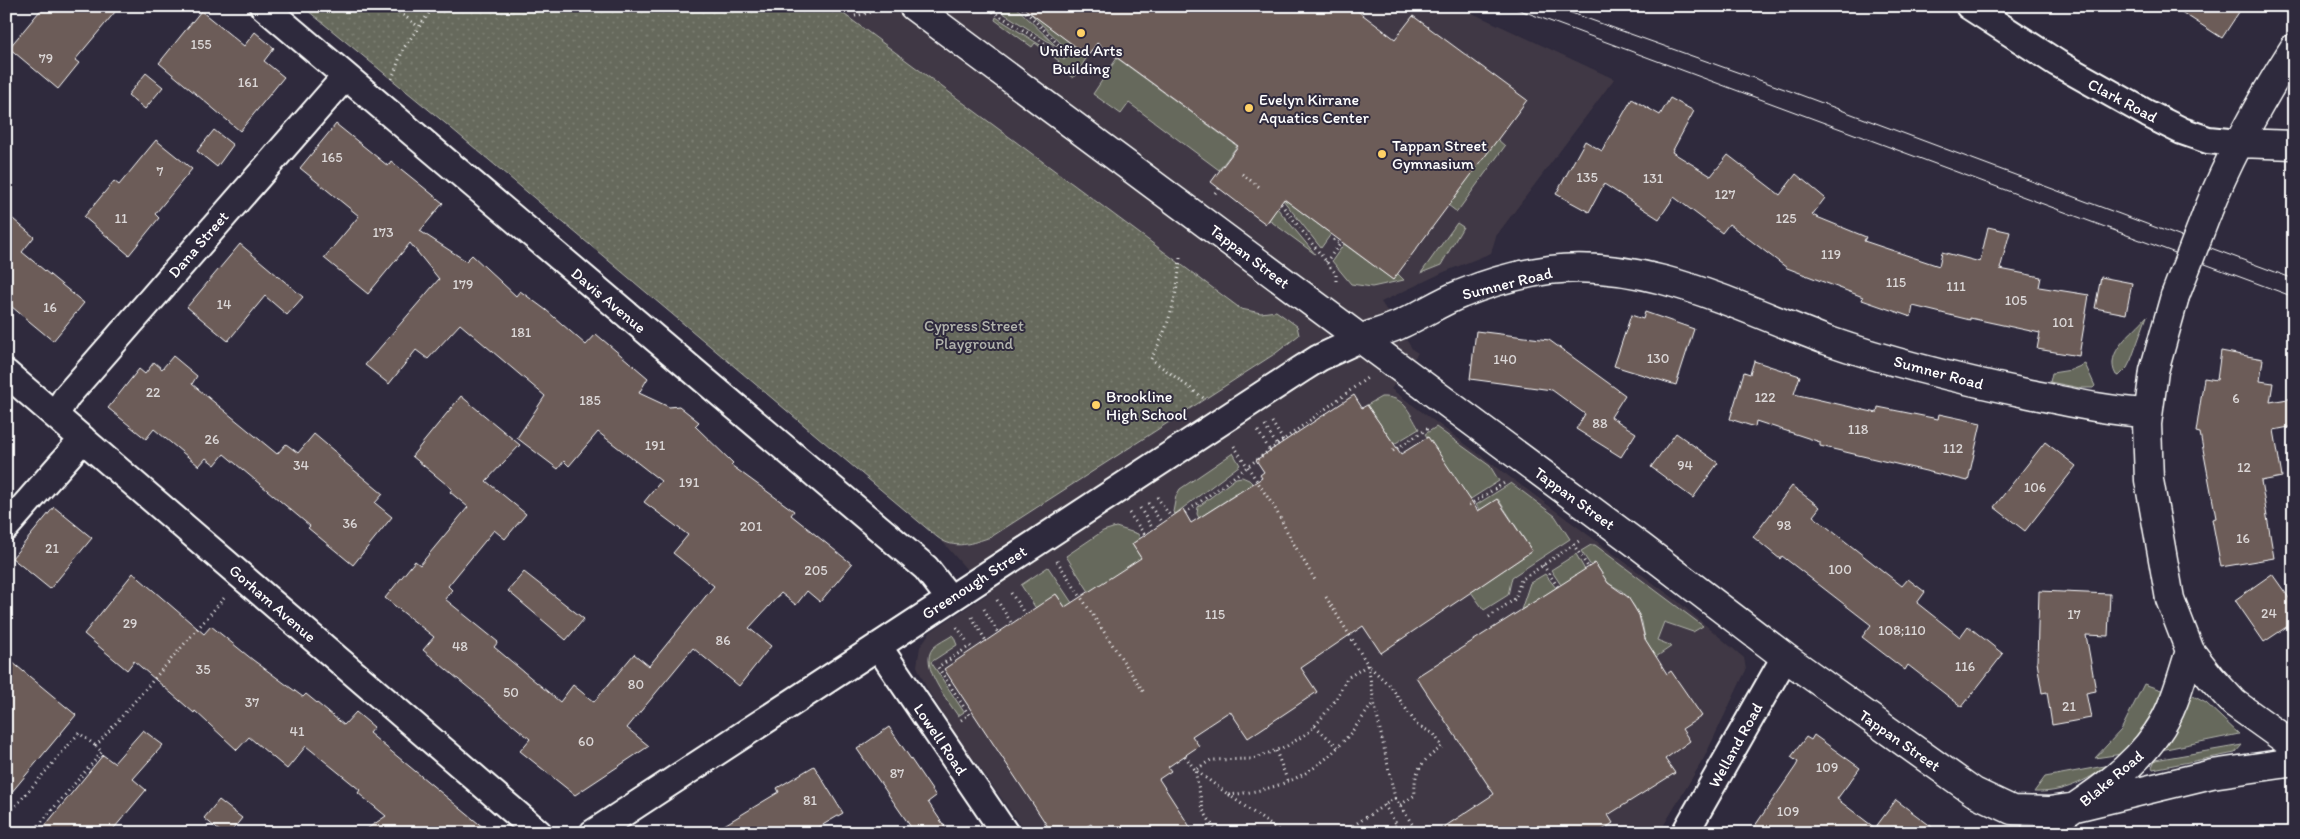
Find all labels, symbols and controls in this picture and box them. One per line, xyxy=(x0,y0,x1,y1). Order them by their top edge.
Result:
marker: Unified Arts Building xyxy=(1075,27,1087,39)
house number: 155 xyxy=(190,36,212,53)
place label: Unified Arts Building xyxy=(1039,41,1123,78)
house number: 79 xyxy=(39,50,53,67)
house number: 161 xyxy=(238,74,259,91)
street label: Clark Road xyxy=(2085,74,2161,127)
place label: Evelyn Kirrane Aquatics Center xyxy=(1259,90,1369,127)
marker: Evelyn Kirrane Aquatics Center xyxy=(1243,102,1255,114)
place label: Tappan Street Gymnasium xyxy=(1392,136,1487,173)
marker: Tappan Street Gymnasium xyxy=(1376,148,1388,160)
house number: 165 xyxy=(321,149,343,166)
house number: 7 xyxy=(157,163,164,180)
house number: 135 xyxy=(1576,169,1598,186)
house number: 131 xyxy=(1643,170,1664,187)
house number: 127 xyxy=(1715,186,1735,203)
street label: Dana Street xyxy=(164,207,232,282)
house number: 11 xyxy=(115,210,128,227)
house number: 125 xyxy=(1775,210,1797,227)
street label: Tappan Street xyxy=(1206,220,1293,293)
house number: 173 xyxy=(372,224,394,241)
house number: 119 xyxy=(1821,246,1841,263)
street label: Sumner Road xyxy=(1460,263,1554,304)
street label: Davis Avenue xyxy=(567,264,650,337)
house number: 115 xyxy=(1886,274,1906,291)
house number: 179 xyxy=(453,276,473,293)
house number: 111 xyxy=(1946,278,1966,295)
house number: 105 xyxy=(2005,292,2027,309)
house number: 14 xyxy=(217,296,232,313)
house number: 16 xyxy=(43,299,57,316)
house number: 101 xyxy=(2052,314,2074,331)
park label: Cypress Street Playground xyxy=(924,316,1024,353)
house number: 181 xyxy=(511,324,532,341)
house number: 130 xyxy=(1647,350,1669,367)
house number: 140 xyxy=(1493,351,1517,368)
street label: Sumner Road xyxy=(1892,351,1986,394)
house number: 22 xyxy=(146,384,161,401)
place label: Brookline High School xyxy=(1106,387,1188,424)
house number: 122 xyxy=(1754,389,1776,406)
house number: 6 xyxy=(2232,390,2240,407)
house number: 185 xyxy=(579,392,601,409)
marker: Brookline High School xyxy=(1090,399,1102,411)
house number: 88 xyxy=(1592,415,1608,432)
house number: 118 xyxy=(1848,421,1869,438)
house number: 26 xyxy=(205,431,219,448)
house number: 191 xyxy=(645,437,666,454)
house number: 112 xyxy=(1943,440,1964,457)
house number: 34 xyxy=(293,457,310,474)
house number: 94 xyxy=(1677,457,1693,474)
house number: 12 xyxy=(2237,459,2252,476)
street label: Tappan Street xyxy=(1531,463,1619,534)
house number: 191 xyxy=(679,474,700,491)
house number: 106 xyxy=(2024,479,2046,496)
house number: 36 xyxy=(342,515,358,532)
house number: 98 xyxy=(1777,517,1792,534)
house number: 201 xyxy=(740,518,763,535)
house number: 16 xyxy=(2236,530,2250,547)
house number: 21 xyxy=(45,540,59,557)
street label: Greenough Street xyxy=(918,541,1030,623)
street label: Gorham Avenue xyxy=(225,561,320,646)
house number: 100 xyxy=(1828,561,1852,578)
house number: 205 xyxy=(804,562,828,579)
house number: 24 xyxy=(2261,605,2277,622)
house number: 115 xyxy=(1205,606,1225,623)
house number: 17 xyxy=(2067,606,2081,623)
house number: 29 xyxy=(123,615,137,632)
house number: 108;110 xyxy=(1878,622,1926,639)
house number: 86 xyxy=(715,632,731,649)
house number: 48 xyxy=(452,638,468,655)
house number: 116 xyxy=(1955,658,1975,675)
house number: 35 xyxy=(196,661,210,678)
house number: 80 xyxy=(628,676,644,693)
house number: 50 xyxy=(503,684,519,701)
house number: 37 xyxy=(245,694,259,711)
house number: 21 xyxy=(2062,698,2076,715)
street label: Welland Road xyxy=(1704,699,1767,791)
street label: Lowell Road xyxy=(910,700,972,779)
street label: Tappan Street xyxy=(1855,705,1944,775)
house number: 41 xyxy=(290,723,305,740)
house number: 60 xyxy=(578,733,594,750)
street label: Blake Road xyxy=(2075,746,2147,811)
house number: 109 xyxy=(1816,759,1838,776)
house number: 87 xyxy=(890,765,904,782)
house number: 81 xyxy=(803,792,818,809)
house number: 109 xyxy=(1777,803,1799,820)

